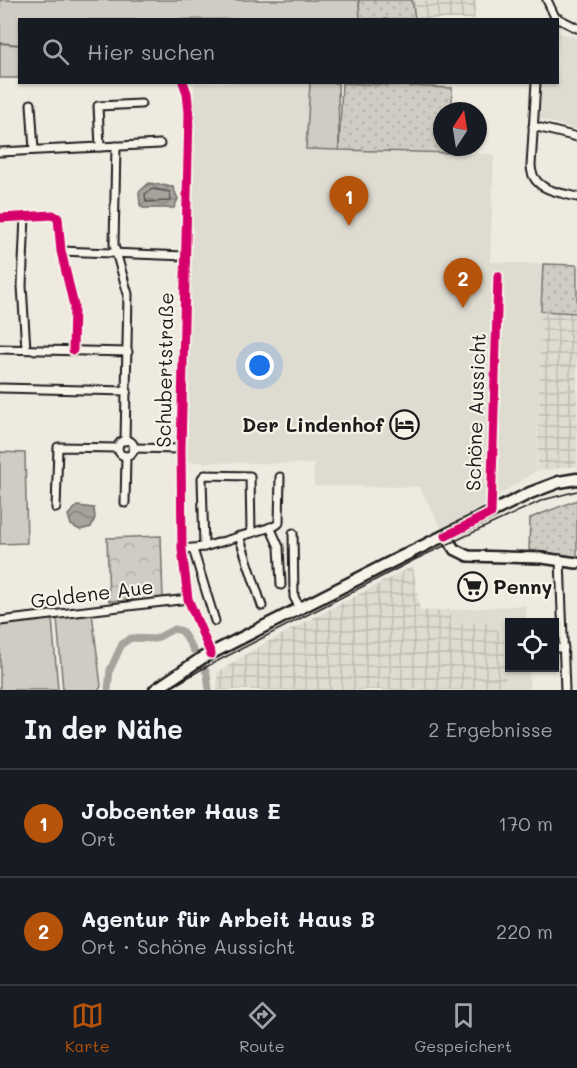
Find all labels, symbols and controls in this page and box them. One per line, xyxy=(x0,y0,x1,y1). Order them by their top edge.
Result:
search box xyxy=(18,18,559,84)
icon: search xyxy=(39,35,72,68)
text: Hier suchen xyxy=(87,37,215,66)
north arrow xyxy=(433,102,487,156)
pin: 1 xyxy=(330,176,368,226)
pin: 2 xyxy=(444,258,482,308)
street label: Schubertstraße xyxy=(150,292,178,448)
street label: Schöne Aussicht xyxy=(459,332,491,491)
your location xyxy=(245,351,274,380)
hotel icon: Der Lindenhof xyxy=(389,409,421,441)
place label: Der Lindenhof xyxy=(242,411,384,437)
supermarket icon: Penny xyxy=(456,571,488,603)
street label: Goldene Aue xyxy=(29,573,155,613)
place label: Penny xyxy=(493,573,553,599)
map controls xyxy=(505,618,559,672)
button: locate xyxy=(505,618,559,672)
text: In der Nähe xyxy=(24,712,183,746)
text: 2 Ergebnisse xyxy=(428,716,553,742)
text: Jobcenter Haus E xyxy=(81,796,281,825)
text: 1 xyxy=(39,810,48,836)
text: 170 m xyxy=(498,810,553,836)
text: Ort xyxy=(81,825,116,851)
text: Agentur für Arbeit Haus B xyxy=(81,904,375,933)
text: 2 xyxy=(38,918,49,944)
text: 220 m xyxy=(496,918,553,944)
text: Ort · Schöne Aussicht xyxy=(81,933,295,959)
tab: Karte xyxy=(65,999,110,1056)
tab: Route xyxy=(239,999,285,1056)
tab: Gespeichert xyxy=(414,999,512,1056)

